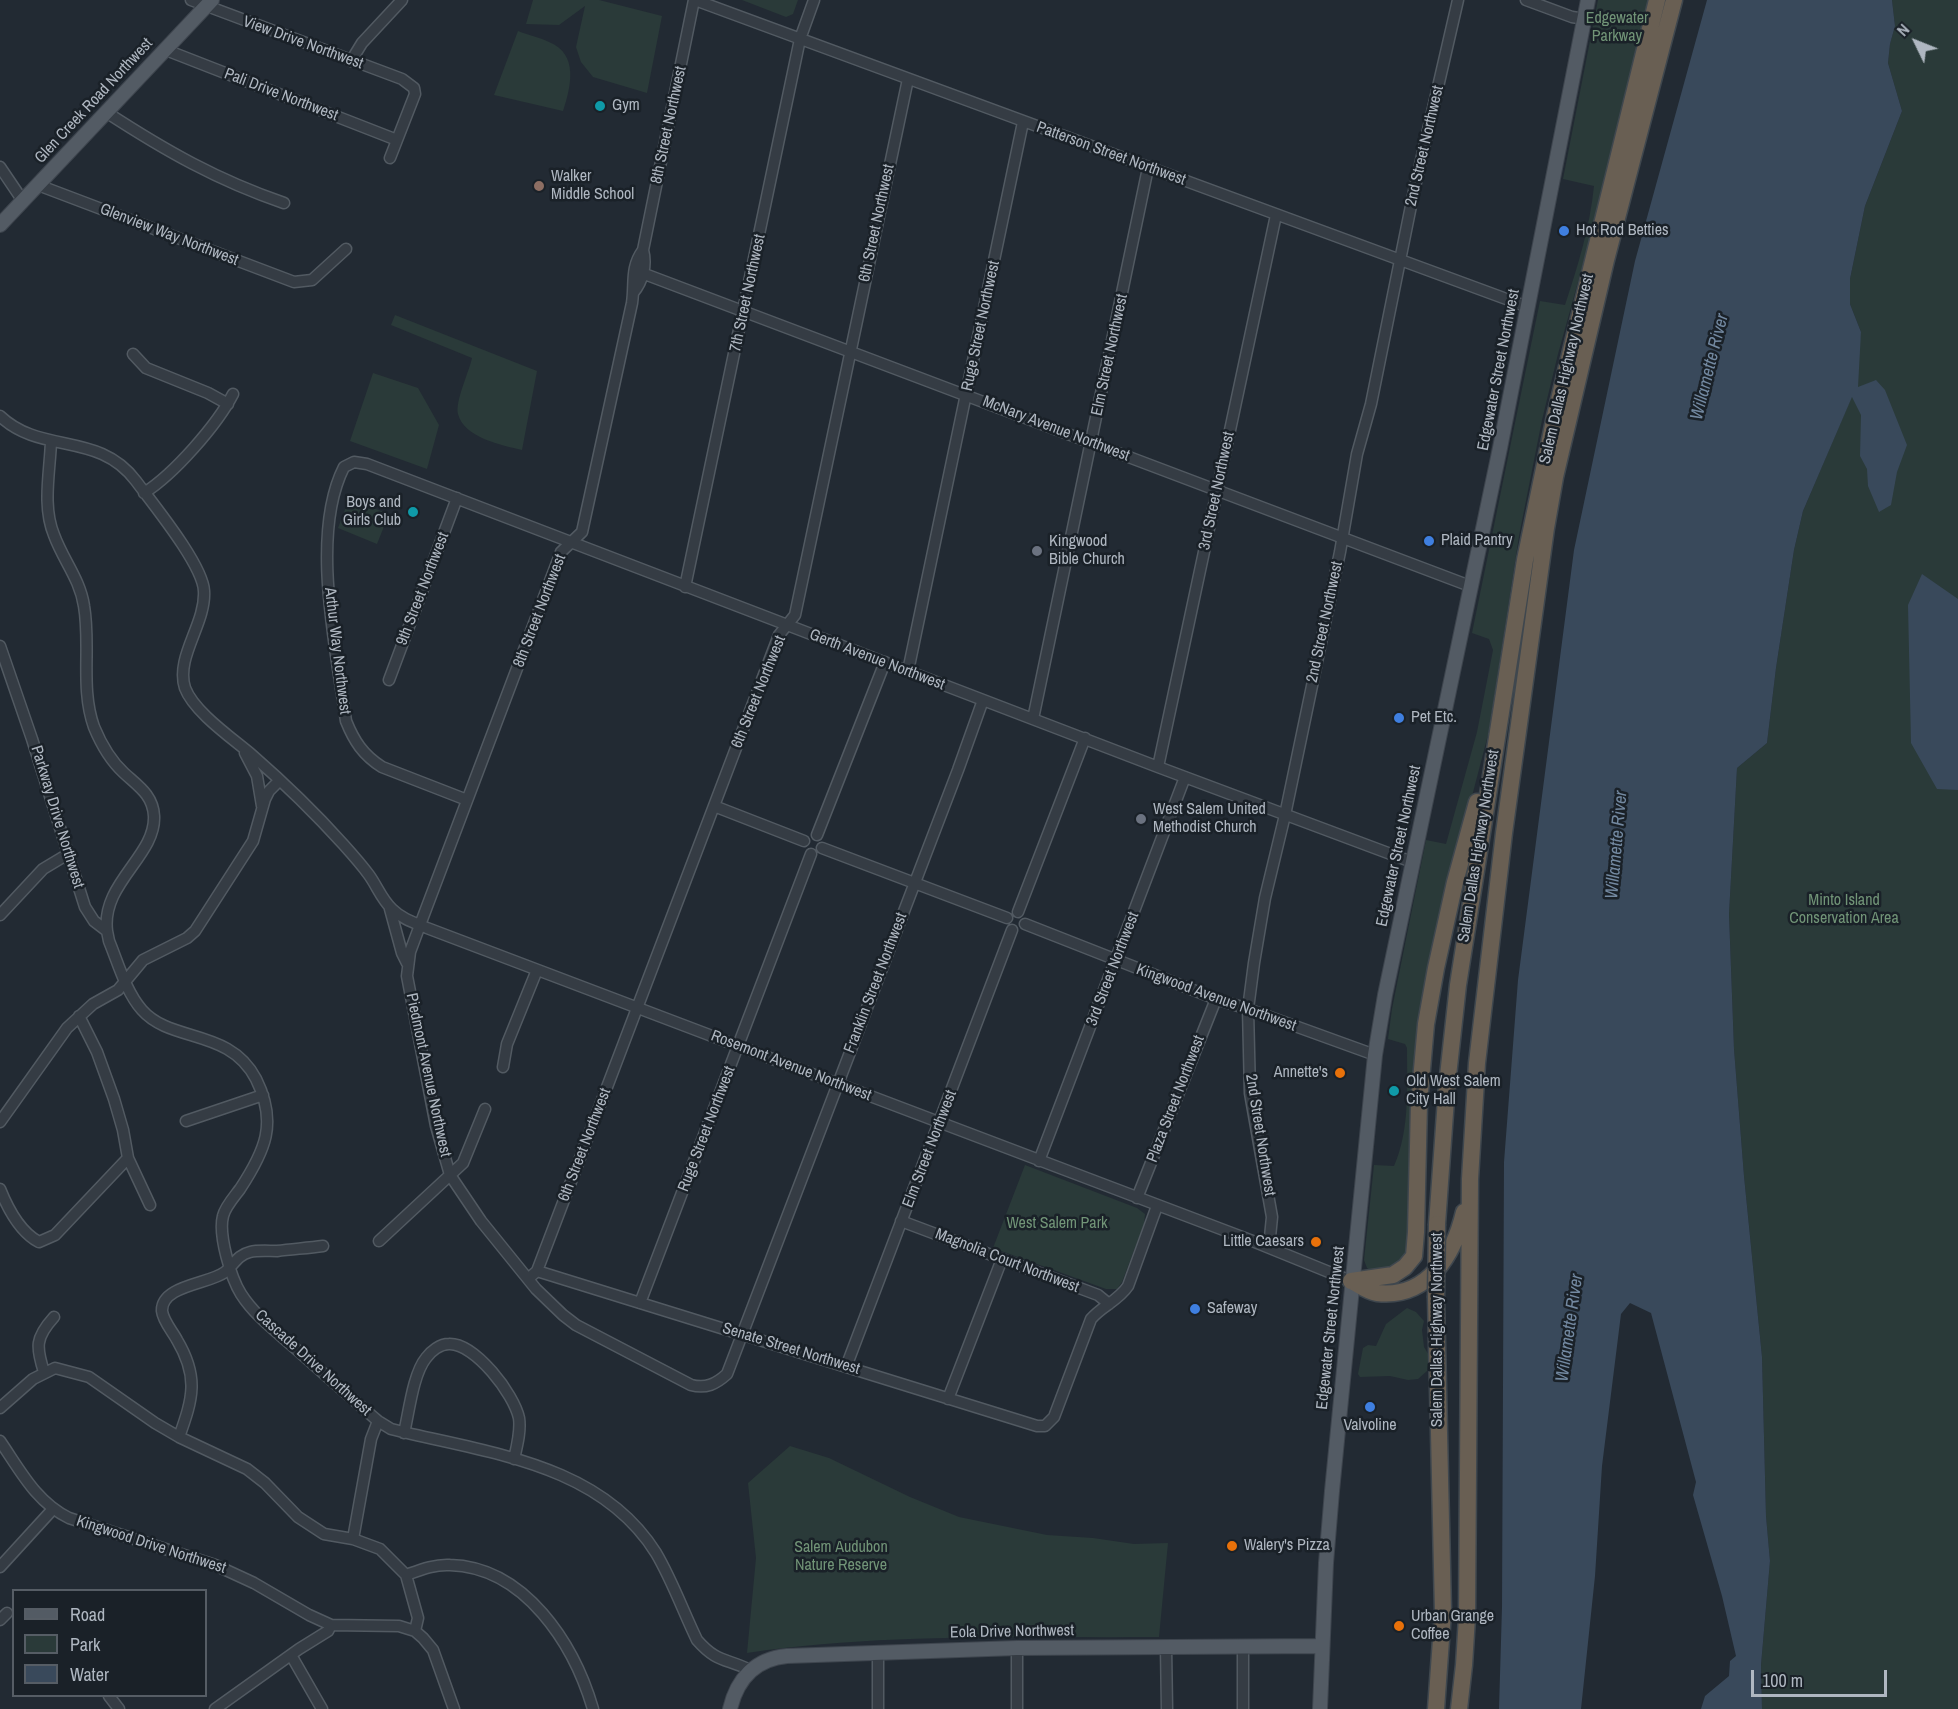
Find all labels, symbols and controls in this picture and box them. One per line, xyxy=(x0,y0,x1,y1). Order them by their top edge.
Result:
park label: Edgewater Parkway xyxy=(1586,9,1648,47)
street label: View Drive Northwest xyxy=(240,12,366,74)
north arrow xyxy=(1886,12,1946,72)
text: N xyxy=(1892,19,1914,41)
street label: Glen Creek Road Northwest xyxy=(31,34,157,168)
street label: Pali Drive Northwest xyxy=(221,64,341,126)
street label: 8th Street Northwest xyxy=(647,65,691,185)
street label: 2nd Street Northwest xyxy=(1402,84,1448,208)
place label: Gym xyxy=(612,96,640,116)
marker: Gym xyxy=(593,99,607,113)
street label: Patterson Street Northwest xyxy=(1034,118,1188,190)
street label: 6th Street Northwest xyxy=(855,163,899,283)
place label: Walker Middle School xyxy=(551,167,634,205)
marker: Walker Middle School xyxy=(532,179,546,193)
street label: Glenview Way Northwest xyxy=(97,200,241,270)
place label: Hot Rod Betties xyxy=(1576,221,1669,241)
marker: Hot Rod Betties xyxy=(1557,224,1571,238)
street label: 7th Street Northwest xyxy=(726,233,770,353)
street label: Ruge Street Northwest xyxy=(958,259,1004,393)
street label: Salem Dallas Highway Northwest xyxy=(1536,272,1598,466)
street label: Edgewater Street Northwest xyxy=(1474,288,1524,452)
street label: Elm Street Northwest xyxy=(1088,292,1132,418)
water label: Willamette River xyxy=(1686,312,1734,422)
street label: McNary Avenue Northwest xyxy=(980,392,1132,466)
street label: 3rd Street Northwest xyxy=(1195,430,1239,552)
place label: Boys and Girls Club xyxy=(343,493,401,531)
marker: Boys and Girls Club xyxy=(406,505,420,519)
street label: 9th Street Northwest xyxy=(393,530,453,648)
place label: Plaid Pantry xyxy=(1441,531,1512,551)
place label: Kingwood Bible Church xyxy=(1049,532,1125,570)
marker: Plaid Pantry xyxy=(1422,534,1436,548)
marker: Kingwood Bible Church xyxy=(1030,544,1044,558)
street label: 8th Street Northwest xyxy=(510,552,570,670)
street label: 2nd Street Northwest xyxy=(1303,560,1347,684)
street label: Arthur Way Northwest xyxy=(320,586,354,716)
street label: Gerth Avenue Northwest xyxy=(807,625,947,695)
street label: 6th Street Northwest xyxy=(728,633,790,751)
place label: Pet Etc. xyxy=(1411,708,1457,728)
marker: Pet Etc. xyxy=(1392,711,1406,725)
street label: Parkway Drive Northwest xyxy=(26,743,88,891)
street label: Salem Dallas Highway Northwest xyxy=(1454,748,1504,944)
street label: Edgewater Street Northwest xyxy=(1373,764,1425,928)
water label: Willamette River xyxy=(1602,790,1632,900)
place label: West Salem United Methodist Church xyxy=(1153,800,1266,838)
marker: West Salem United Methodist Church xyxy=(1134,812,1148,826)
park label: Minto Island Conservation Area xyxy=(1789,891,1899,929)
street label: 3rd Street Northwest xyxy=(1082,909,1144,1029)
street label: Franklin Street Northwest xyxy=(840,910,912,1056)
street label: Kingwood Avenue Northwest xyxy=(1133,960,1299,1036)
street label: Piedmont Avenue Northwest xyxy=(401,991,455,1159)
street label: Rosemont Avenue Northwest xyxy=(708,1027,874,1105)
street label: Plaza Street Northwest xyxy=(1143,1033,1209,1165)
place label: Annette's xyxy=(1274,1063,1328,1083)
street label: Ruge Street Northwest xyxy=(674,1064,740,1194)
marker: Annette's xyxy=(1333,1066,1347,1080)
place label: Old West Salem City Hall xyxy=(1406,1072,1501,1110)
street label: 2nd Street Northwest xyxy=(1241,1073,1279,1197)
marker: Old West Salem City Hall xyxy=(1387,1084,1401,1098)
street label: 6th Street Northwest xyxy=(555,1086,615,1204)
street label: Elm Street Northwest xyxy=(899,1088,961,1210)
park label: West Salem Park xyxy=(1006,1214,1108,1234)
street label: Magnolia Court Northwest xyxy=(932,1225,1082,1297)
place label: Little Caesars xyxy=(1223,1232,1304,1252)
street label: Salem Dallas Highway Northwest xyxy=(1428,1233,1448,1427)
marker: Little Caesars xyxy=(1309,1235,1323,1249)
street label: Edgewater Street Northwest xyxy=(1313,1245,1349,1411)
water label: Willamette River xyxy=(1552,1273,1588,1383)
place label: Safeway xyxy=(1207,1299,1257,1319)
marker: Safeway xyxy=(1188,1302,1202,1316)
street label: Cascade Drive Northwest xyxy=(251,1306,375,1420)
street label: Senate Street Northwest xyxy=(720,1319,862,1379)
marker: Valvoline xyxy=(1363,1400,1377,1414)
place label: Valvoline xyxy=(1343,1416,1397,1436)
street label: Kingwood Drive Northwest xyxy=(74,1512,228,1578)
place label: Walery's Pizza xyxy=(1244,1536,1330,1556)
park label: Salem Audubon Nature Reserve xyxy=(794,1538,888,1576)
marker: Walery's Pizza xyxy=(1225,1539,1239,1553)
legend xyxy=(12,1589,207,1697)
text: Road xyxy=(70,1602,105,1627)
place label: Urban Grange Coffee xyxy=(1411,1607,1494,1645)
marker: Urban Grange Coffee xyxy=(1392,1619,1406,1633)
street label: Eola Drive Northwest xyxy=(950,1621,1074,1643)
text: Park xyxy=(70,1632,100,1657)
scale bar xyxy=(1754,1658,1890,1696)
text: Water xyxy=(70,1662,109,1687)
text: 100 m xyxy=(1762,1668,1803,1693)

